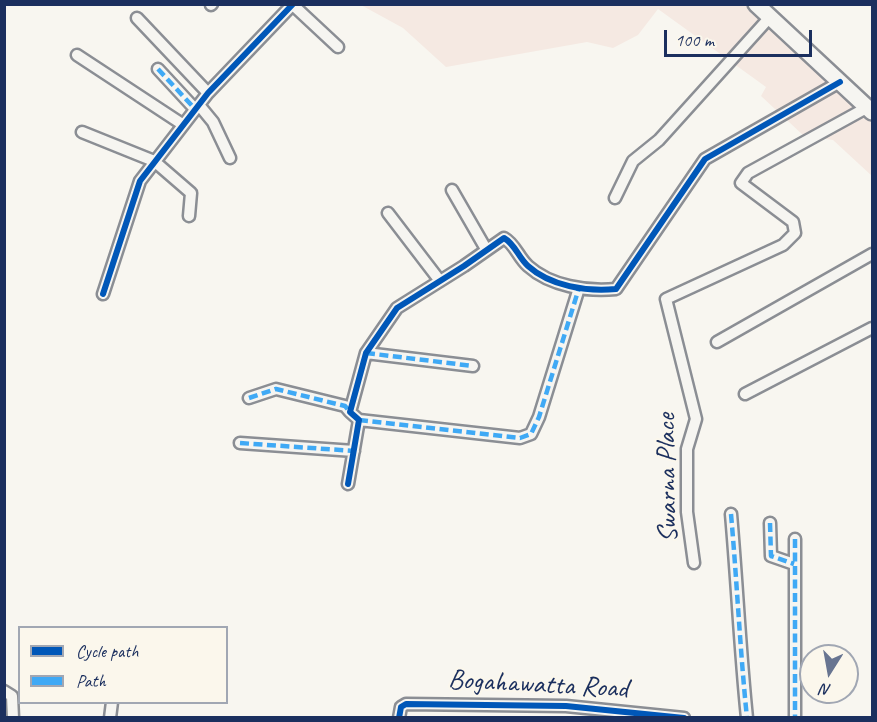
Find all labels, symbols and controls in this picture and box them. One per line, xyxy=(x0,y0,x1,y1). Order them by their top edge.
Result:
scale bar xyxy=(667,18,816,56)
text: 100 m xyxy=(675,29,714,51)
street label: Swarna Place xyxy=(650,413,686,543)
legend xyxy=(18,626,228,704)
text: Cycle path xyxy=(76,640,138,662)
north arrow xyxy=(799,644,859,704)
street label: Bogahawatta Road xyxy=(447,664,629,706)
text: Path xyxy=(76,670,106,692)
text: N xyxy=(819,679,833,700)

